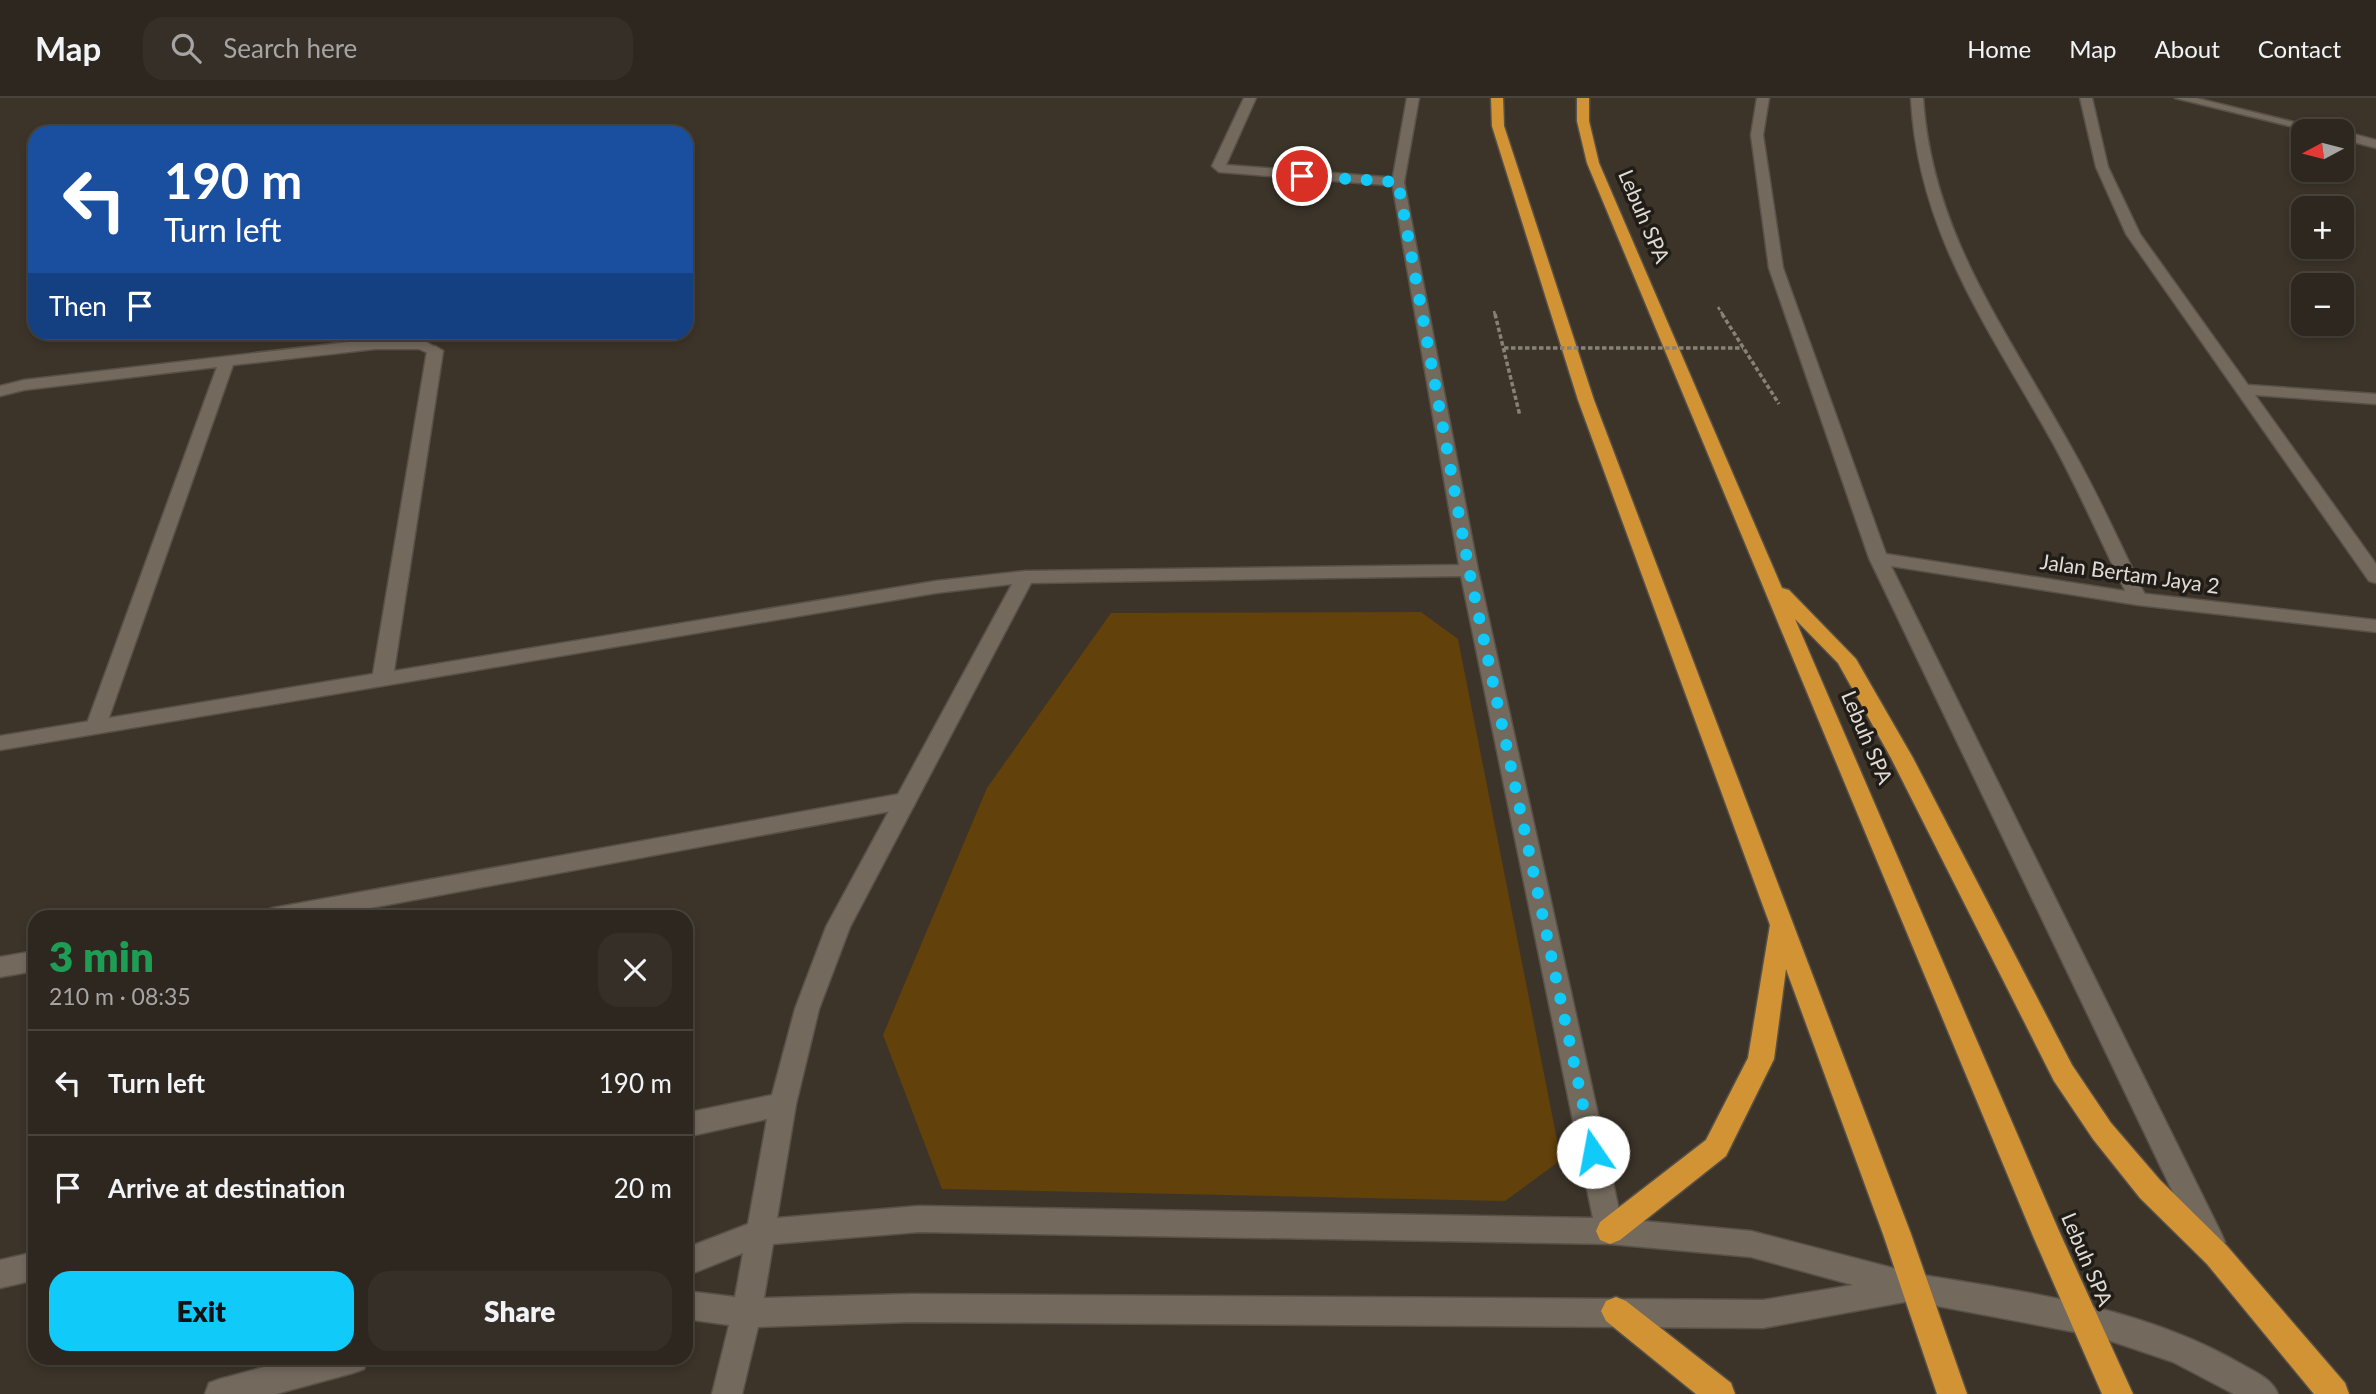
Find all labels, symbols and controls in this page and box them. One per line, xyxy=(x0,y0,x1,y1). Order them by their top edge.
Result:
search box xyxy=(143,17,633,80)
text: Map xyxy=(35,28,101,68)
icon: search xyxy=(167,29,205,67)
text: Search here xyxy=(223,32,357,64)
text: Home xyxy=(1967,34,2031,63)
text: Map xyxy=(2069,34,2117,63)
text: About xyxy=(2155,34,2220,63)
text: Contact xyxy=(2258,34,2341,63)
north arrow xyxy=(2291,119,2354,182)
map controls xyxy=(2291,119,2354,336)
pin xyxy=(1272,146,1332,206)
text: 190 m xyxy=(164,151,302,209)
icon: left xyxy=(49,154,140,245)
icon: arrive xyxy=(1283,157,1321,195)
street label: Lebuh SPA xyxy=(1614,166,1676,267)
button: + xyxy=(2291,196,2354,259)
text: Turn left xyxy=(164,210,281,249)
button: − xyxy=(2291,273,2354,336)
icon: arrive xyxy=(121,287,159,325)
text: Then xyxy=(49,290,107,322)
street label: Jalan Bertam Jaya 2 xyxy=(2039,548,2221,598)
street label: Lebuh SPA xyxy=(1837,687,1899,788)
text: 3 min xyxy=(49,931,154,981)
button: close xyxy=(598,933,672,1007)
text: 210 m · 08:35 xyxy=(49,982,191,1010)
icon: left xyxy=(49,1064,87,1102)
text: Turn left xyxy=(108,1067,205,1099)
text: 190 m xyxy=(599,1067,672,1099)
position arrow xyxy=(1556,1115,1630,1189)
icon: arrive xyxy=(49,1169,87,1207)
text: Arrive at destination xyxy=(108,1172,345,1204)
text: 20 m xyxy=(614,1172,672,1204)
street label: Lebuh SPA xyxy=(2057,1209,2119,1310)
button: Exit xyxy=(49,1271,354,1351)
button: Share xyxy=(368,1271,672,1351)

